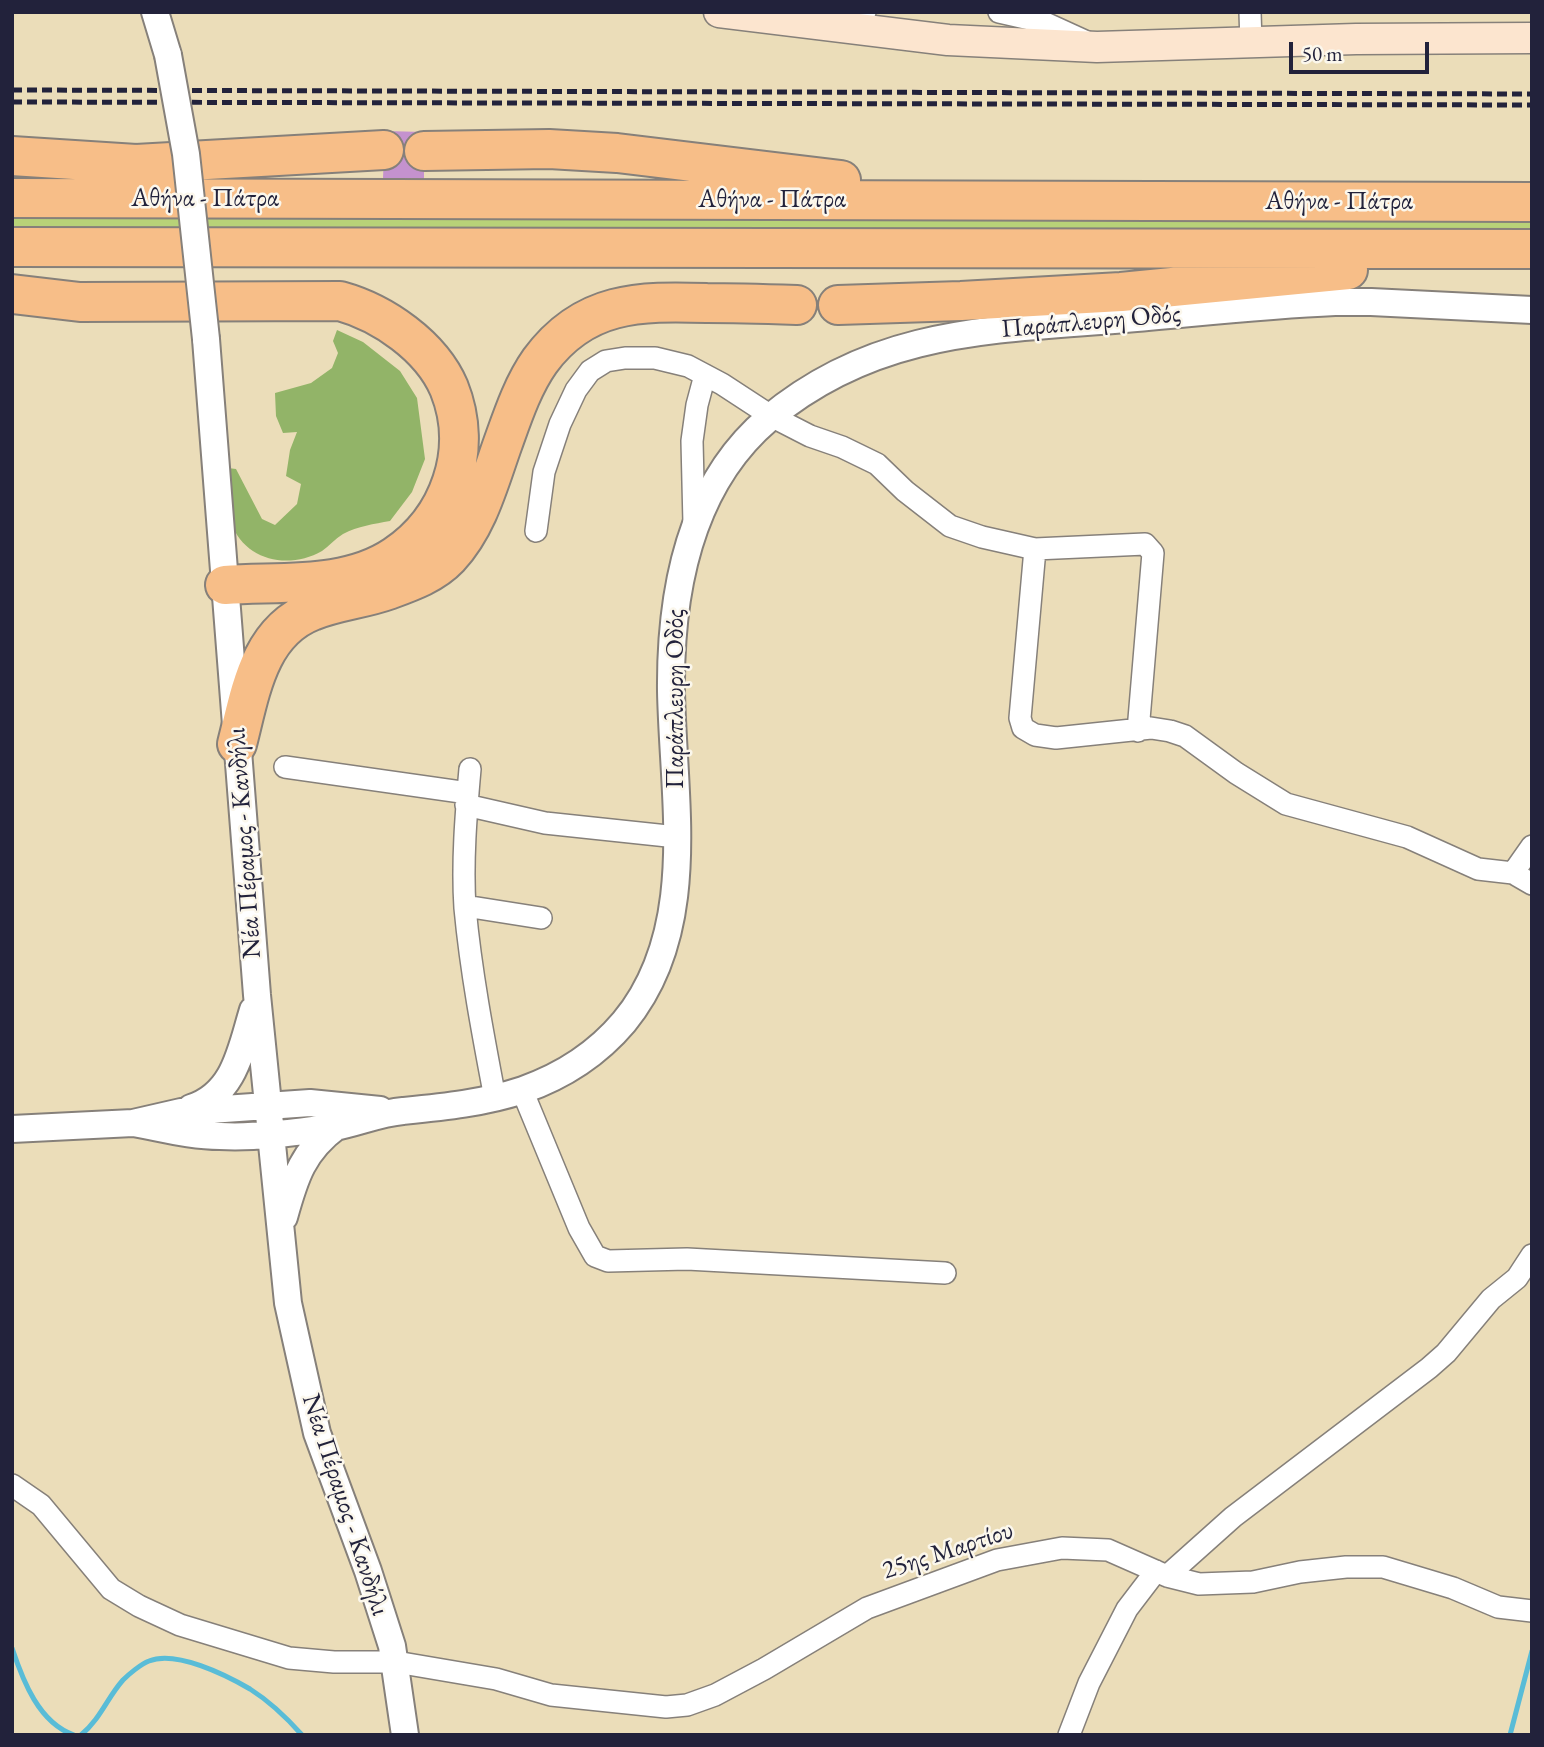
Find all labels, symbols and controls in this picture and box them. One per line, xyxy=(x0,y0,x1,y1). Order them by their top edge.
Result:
scale bar xyxy=(1292,28,1432,72)
text: 50 m xyxy=(1302,40,1343,67)
street label: Αθήνα - Πάτρα xyxy=(131,183,279,215)
street label: Αθήνα - Πάτρα xyxy=(698,184,846,216)
street label: Αθήνα - Πάτρα xyxy=(1265,186,1413,218)
street label: Παράπλευρη Οδός xyxy=(1000,299,1182,345)
street label: Παράπλευρη Οδός xyxy=(660,609,692,789)
street label: Νέα Πέραμος - Κανδήλι xyxy=(221,727,269,959)
street label: Νέα Πέραμος - Κανδήλι xyxy=(294,1390,396,1620)
street label: 25ης Μαρτίου xyxy=(879,1515,1017,1587)

